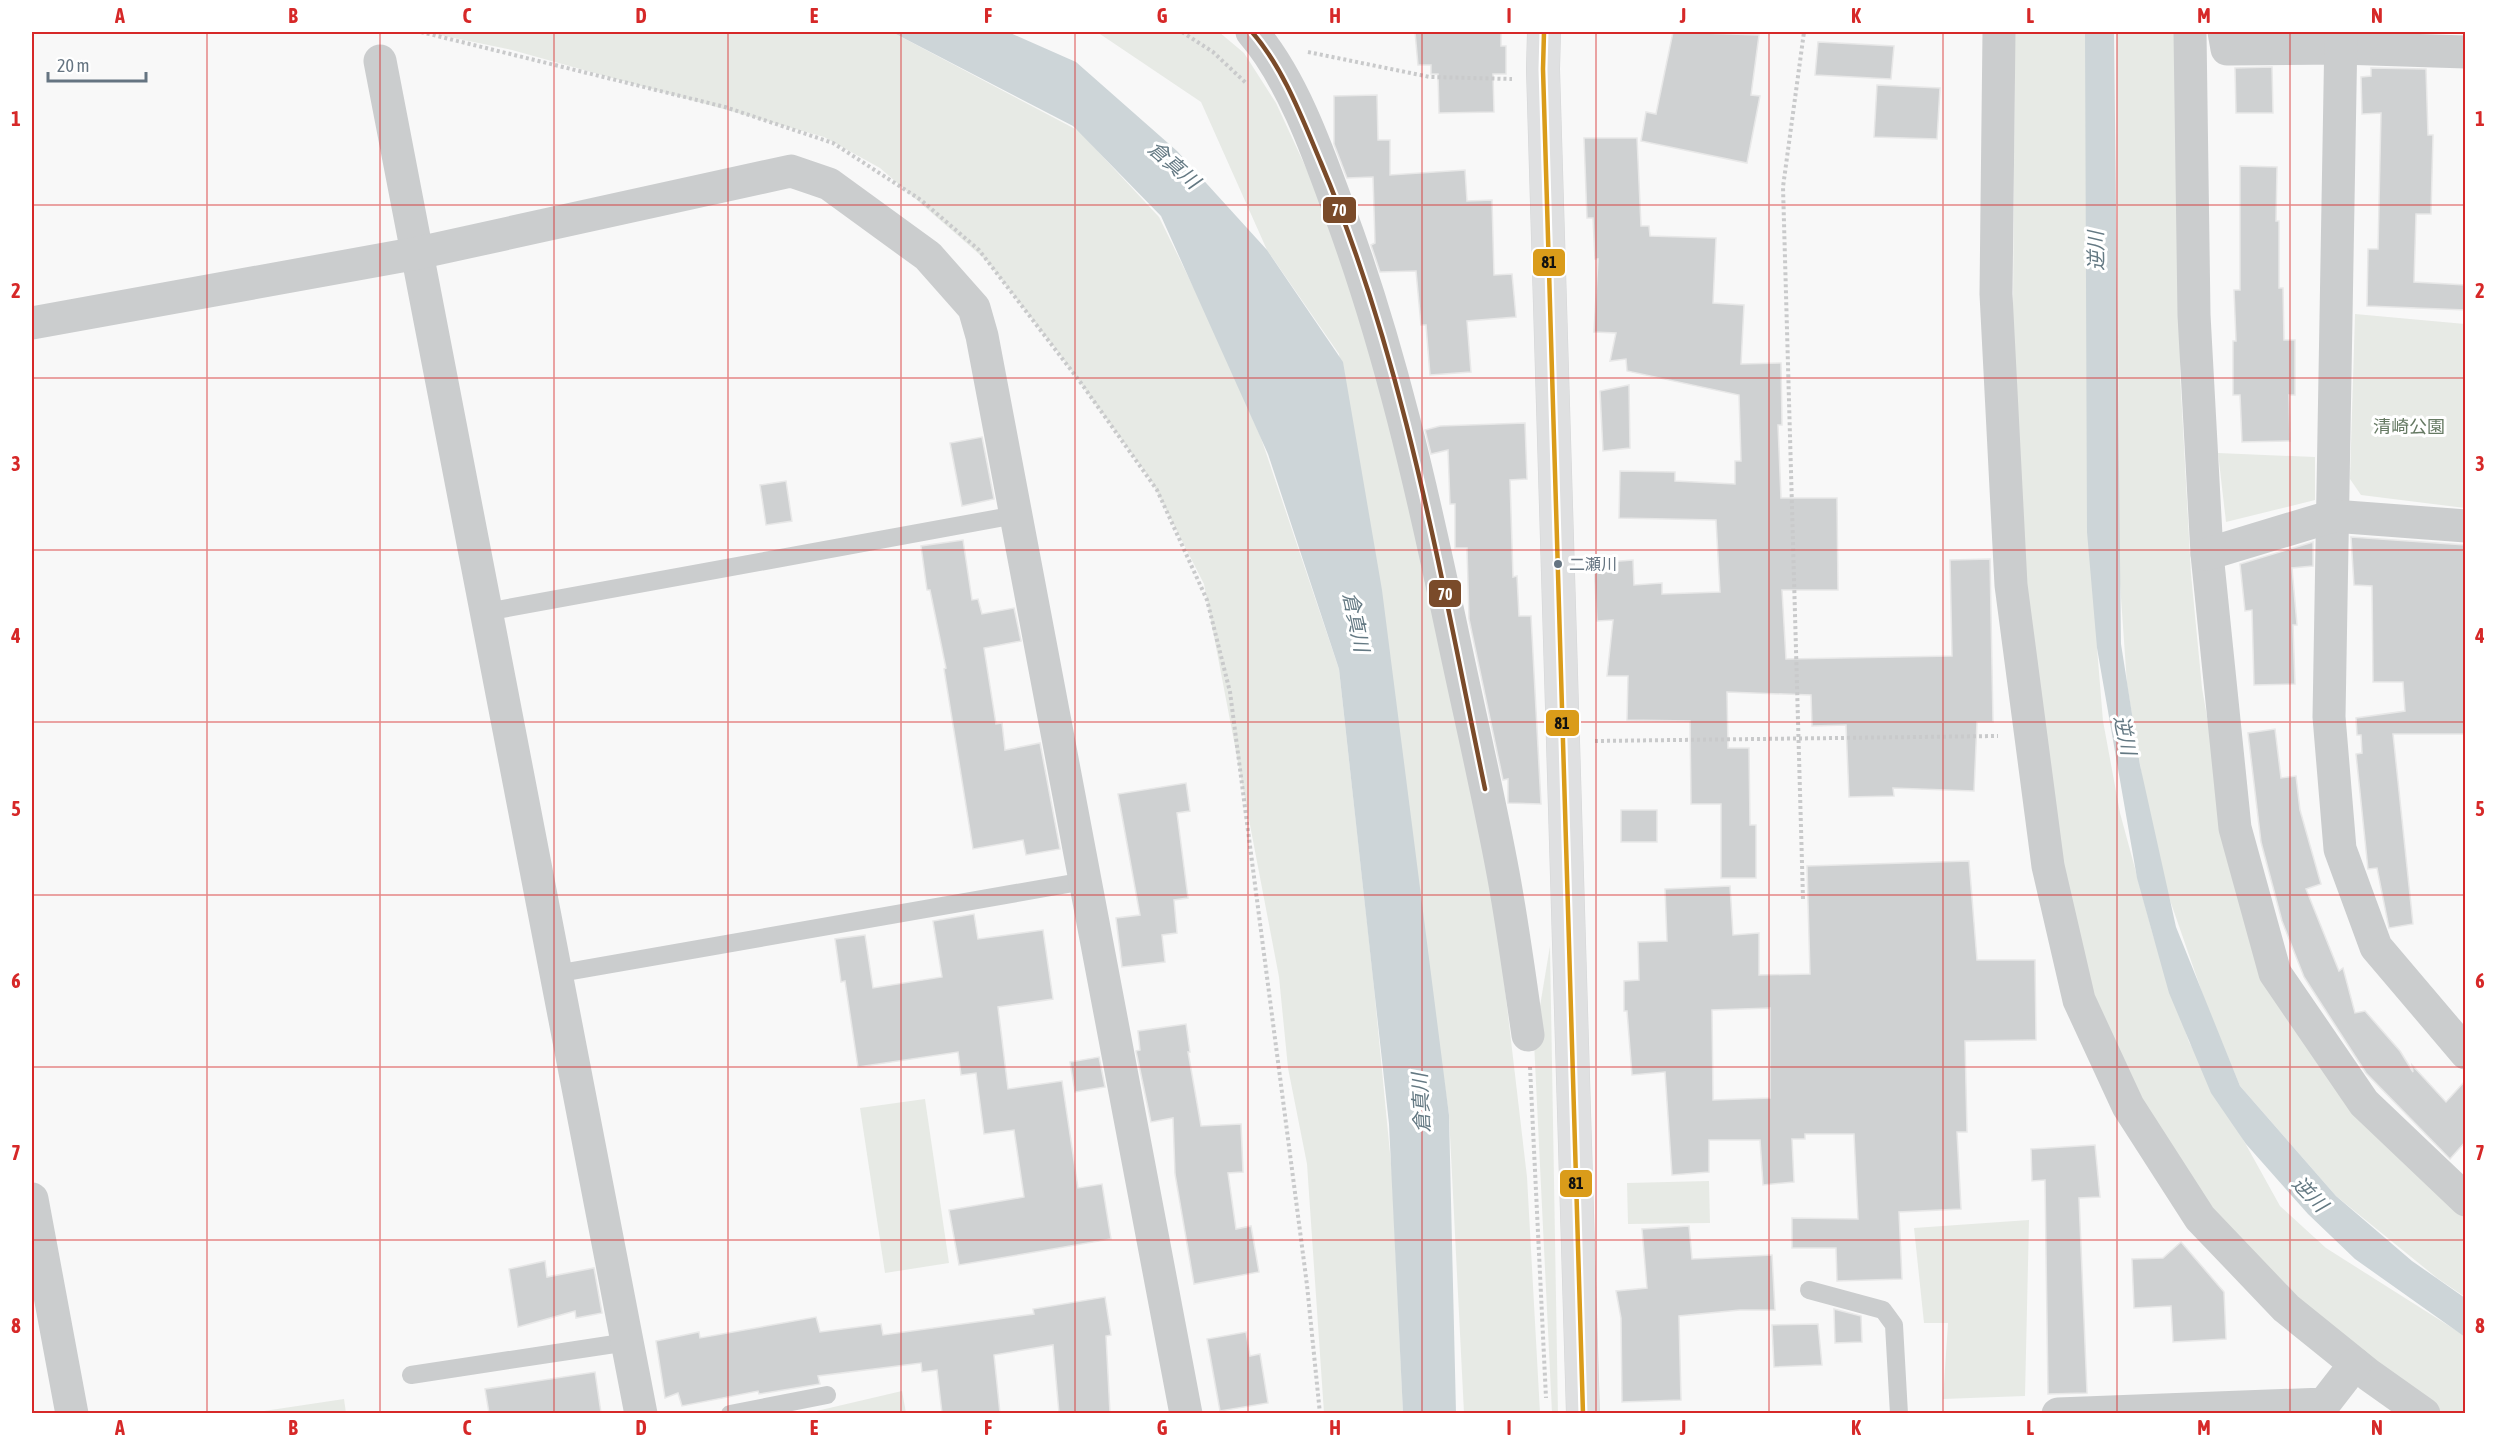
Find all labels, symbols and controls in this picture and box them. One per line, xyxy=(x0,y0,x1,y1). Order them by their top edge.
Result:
text: A xyxy=(114,4,125,27)
text: B xyxy=(288,4,298,27)
text: C xyxy=(463,4,472,27)
text: D xyxy=(635,4,647,27)
text: E xyxy=(810,4,819,27)
text: F xyxy=(984,4,992,27)
text: G xyxy=(1157,4,1168,27)
text: H xyxy=(1329,4,1341,27)
text: I xyxy=(1506,4,1512,27)
text: J xyxy=(1679,4,1686,27)
text: K xyxy=(1851,4,1861,27)
text: L xyxy=(2026,4,2034,27)
text: M xyxy=(2197,4,2211,27)
text: N xyxy=(2371,4,2383,27)
scale bar xyxy=(48,45,146,83)
text: 20 m xyxy=(57,55,89,76)
text: 1 xyxy=(11,107,21,130)
text: 1 xyxy=(2475,107,2485,130)
water label: 倉真川 xyxy=(1144,136,1206,194)
line badge: 70 xyxy=(1322,196,1357,224)
text: 70 xyxy=(1331,201,1347,219)
water label: 逆川 xyxy=(2084,229,2107,271)
line badge: 81 xyxy=(1532,248,1566,277)
text: 81 xyxy=(1541,253,1557,271)
text: 2 xyxy=(11,279,21,302)
text: 2 xyxy=(2475,279,2485,302)
park label: 清崎公園 xyxy=(2373,416,2445,437)
text: 3 xyxy=(11,452,21,475)
text: 3 xyxy=(2475,452,2485,475)
place label: 二瀬川 xyxy=(1569,555,1617,573)
marker: 二瀬川 xyxy=(1552,558,1564,570)
line badge: 70 xyxy=(1428,579,1462,608)
text: 70 xyxy=(1437,585,1453,603)
water label: 倉真川 xyxy=(1339,590,1374,656)
text: 4 xyxy=(10,624,21,647)
text: 4 xyxy=(2474,624,2485,647)
line badge: 81 xyxy=(1545,709,1580,737)
water label: 逆川 xyxy=(2110,713,2141,759)
text: 81 xyxy=(1554,714,1570,732)
text: 5 xyxy=(11,797,21,820)
text: 5 xyxy=(2475,797,2485,820)
text: 6 xyxy=(11,969,21,992)
text: 6 xyxy=(2475,969,2485,992)
water label: 倉真川 xyxy=(1407,1070,1434,1134)
text: 7 xyxy=(11,1141,21,1164)
text: 7 xyxy=(2475,1141,2485,1164)
line badge: 81 xyxy=(1559,1169,1593,1198)
water label: 逆川 xyxy=(2288,1171,2334,1217)
text: 81 xyxy=(1568,1174,1584,1192)
text: 8 xyxy=(11,1314,21,1337)
text: 8 xyxy=(2475,1314,2485,1337)
text: A xyxy=(114,1416,125,1439)
text: B xyxy=(288,1416,298,1439)
text: C xyxy=(463,1416,472,1439)
text: D xyxy=(635,1416,647,1439)
text: E xyxy=(810,1416,819,1439)
text: F xyxy=(984,1416,992,1439)
text: G xyxy=(1157,1416,1168,1439)
text: H xyxy=(1329,1416,1341,1439)
text: I xyxy=(1506,1416,1512,1439)
text: J xyxy=(1679,1416,1686,1439)
text: K xyxy=(1851,1416,1861,1439)
text: L xyxy=(2026,1416,2034,1439)
text: M xyxy=(2197,1416,2211,1439)
text: N xyxy=(2371,1416,2383,1439)

